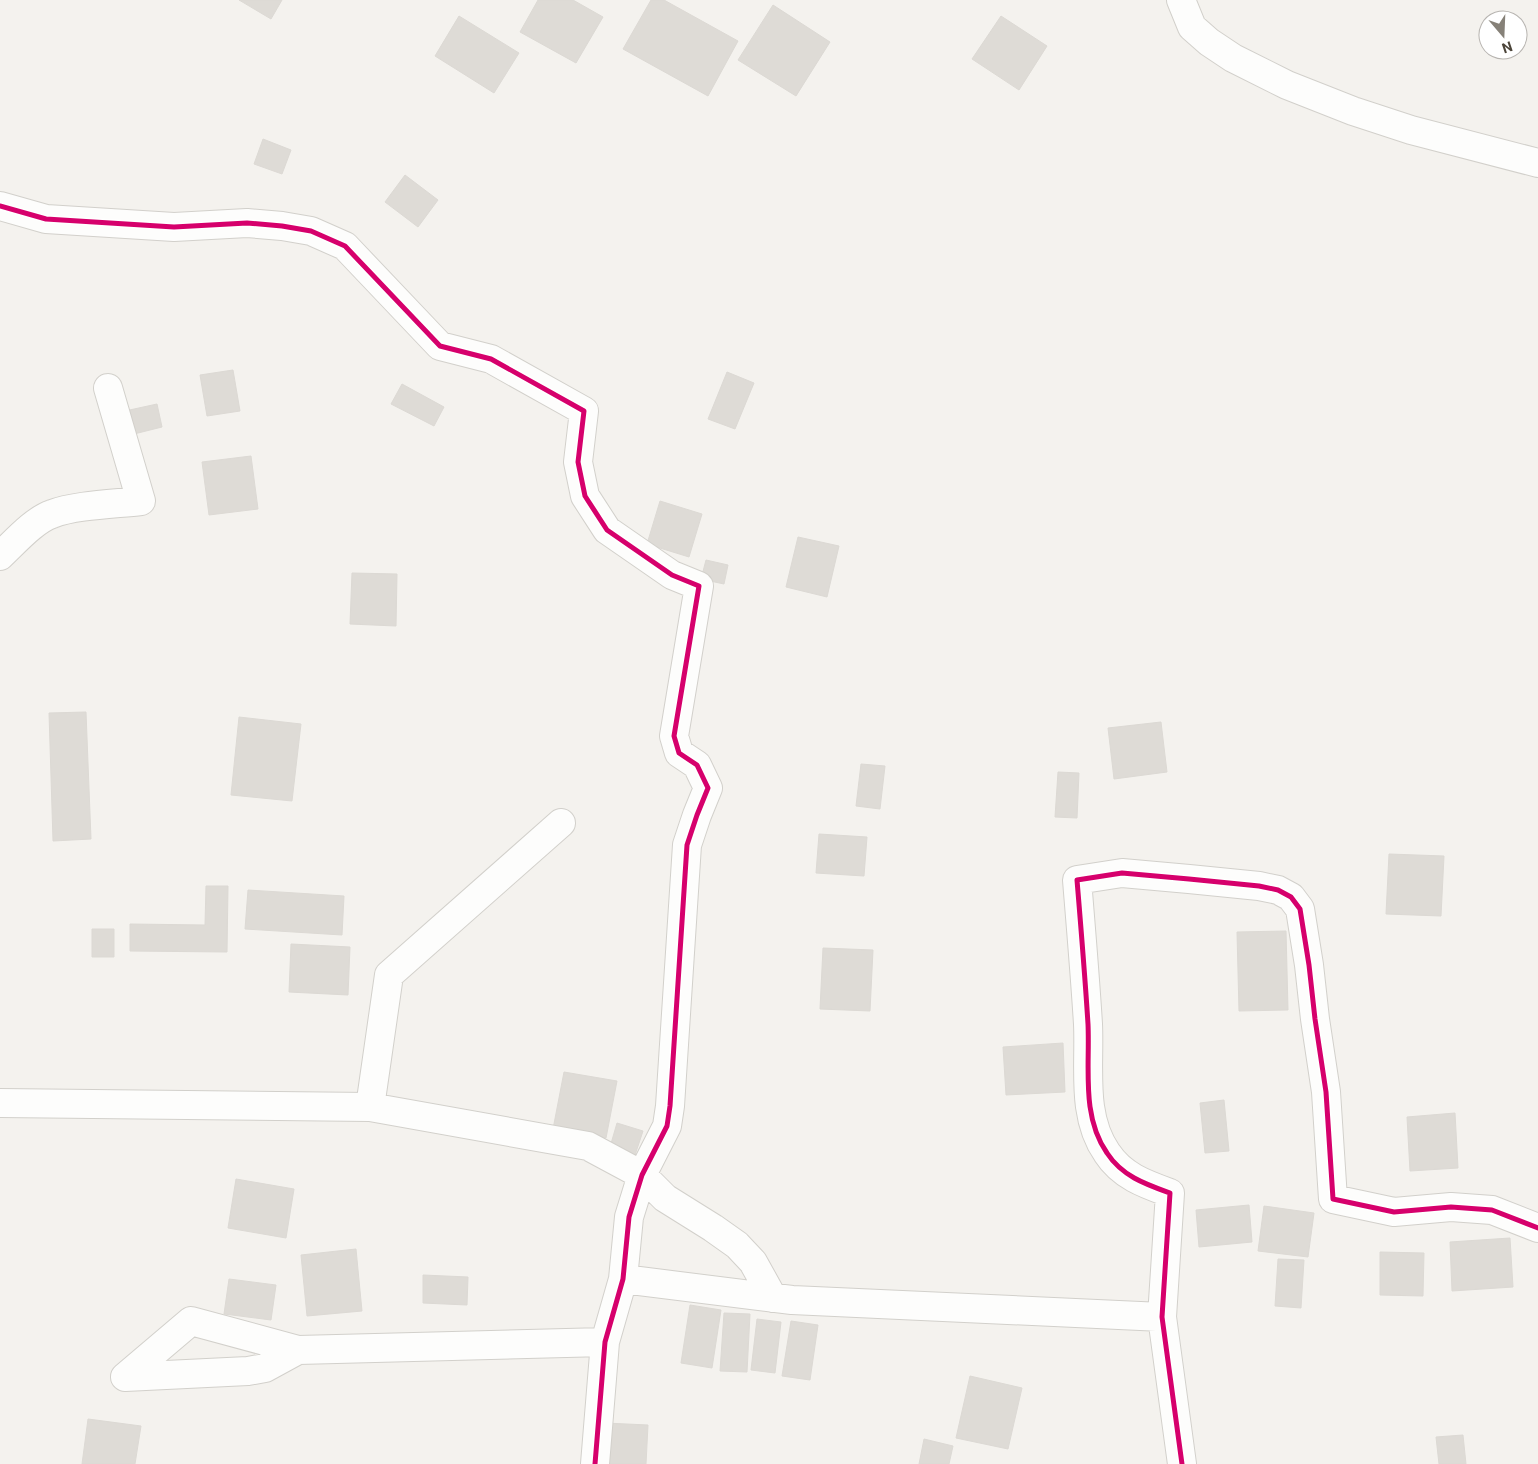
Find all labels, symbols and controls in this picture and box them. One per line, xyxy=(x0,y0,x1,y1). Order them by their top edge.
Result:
north arrow xyxy=(1478,10,1528,60)
text: N xyxy=(1500,38,1515,56)

